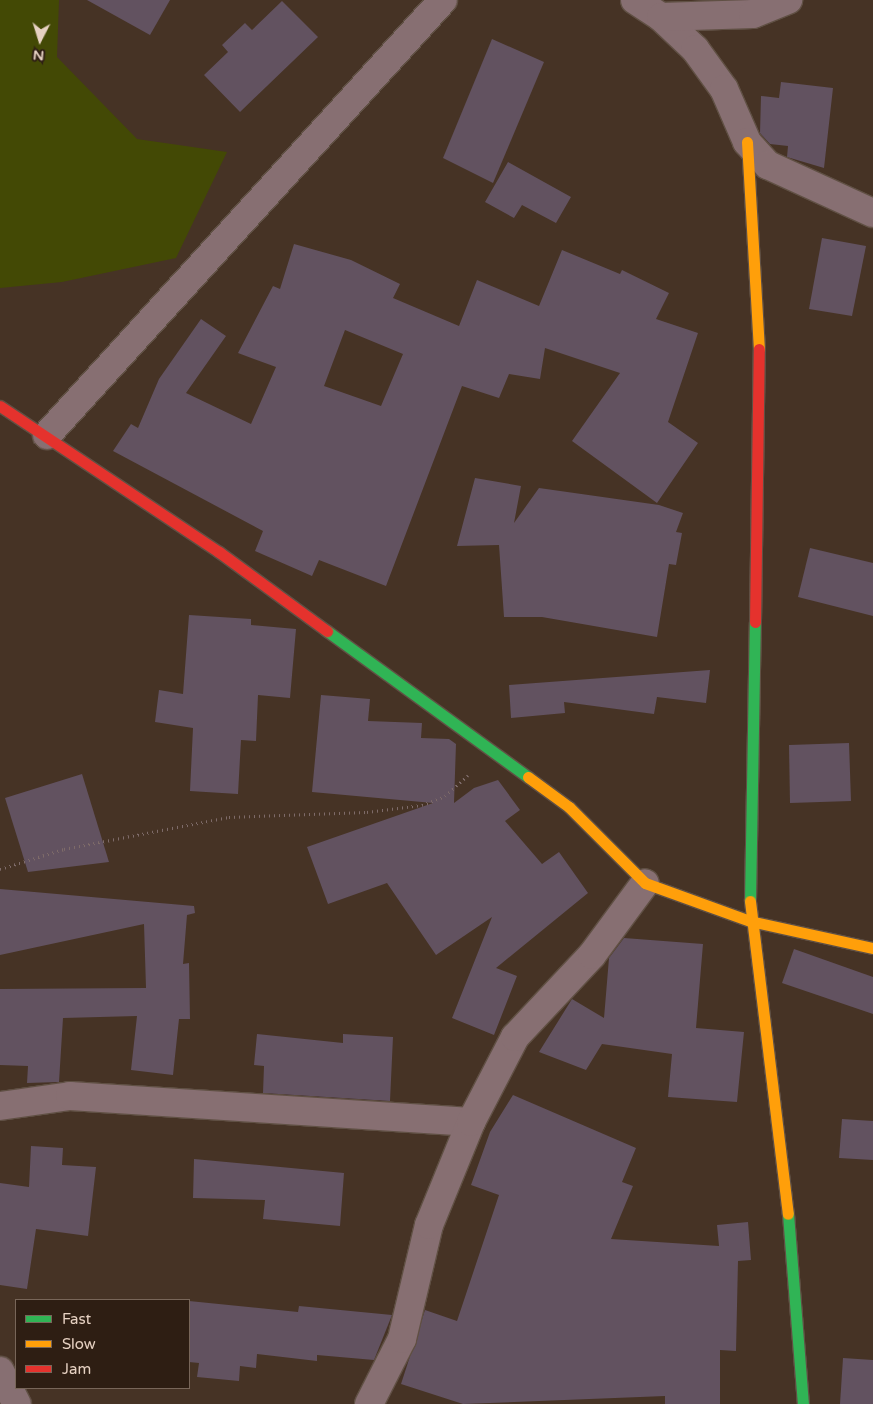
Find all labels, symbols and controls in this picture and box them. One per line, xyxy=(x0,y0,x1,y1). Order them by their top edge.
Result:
north arrow xyxy=(15,15,65,65)
text: N xyxy=(32,46,45,64)
legend xyxy=(15,1299,190,1389)
text: Fast xyxy=(62,1310,91,1328)
text: Slow xyxy=(62,1335,96,1353)
text: Jam xyxy=(62,1360,91,1378)

